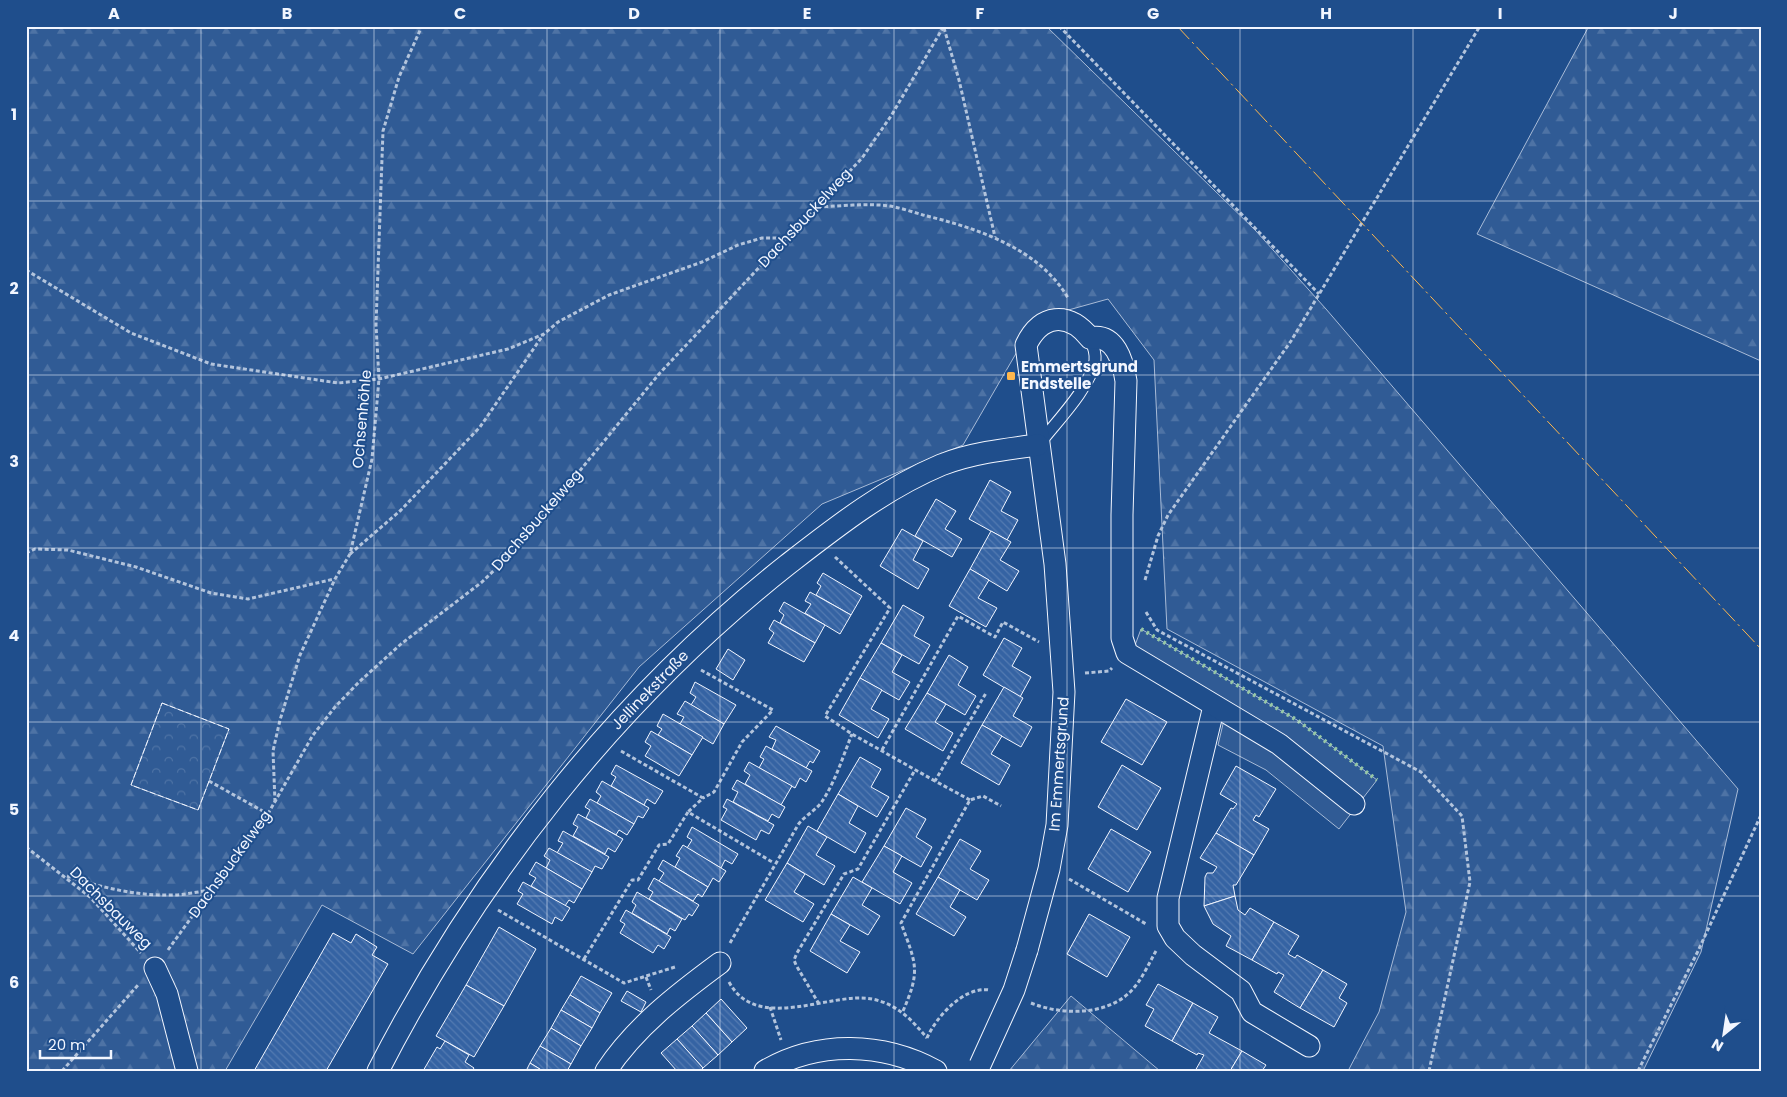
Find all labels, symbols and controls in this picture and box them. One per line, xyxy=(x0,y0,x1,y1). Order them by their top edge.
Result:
text: A xyxy=(108,2,120,25)
text: B xyxy=(282,2,292,25)
text: C xyxy=(454,2,466,25)
text: D xyxy=(628,2,640,25)
text: E xyxy=(803,2,811,25)
text: F xyxy=(976,2,985,25)
text: G xyxy=(1147,2,1159,25)
text: H xyxy=(1320,2,1332,25)
text: I xyxy=(1498,2,1502,25)
text: J xyxy=(1668,2,1678,25)
text: 1 xyxy=(11,103,17,126)
street label: Dachsbuckelweg xyxy=(753,163,856,272)
text: 2 xyxy=(9,277,19,300)
place label: Emmertsgrund Endstelle xyxy=(1021,356,1138,394)
street label: Ochsenhöhle xyxy=(347,369,376,469)
marker: Emmertsgrund Endstelle xyxy=(1005,370,1017,382)
text: 3 xyxy=(9,450,19,473)
street label: Dachsbuckelweg xyxy=(487,464,587,575)
text: 4 xyxy=(9,624,20,647)
street label: Jellinekstraße xyxy=(606,645,693,734)
street label: Im Emmertsgrund xyxy=(1043,696,1074,832)
text: 5 xyxy=(9,798,19,821)
street label: Dachsbuckelweg xyxy=(183,806,276,922)
street label: Dachsbauweg xyxy=(65,862,157,954)
text: 6 xyxy=(9,971,19,994)
north arrow xyxy=(1700,1010,1750,1060)
scale bar xyxy=(40,1027,111,1059)
text: 20 m xyxy=(48,1034,86,1055)
text: N xyxy=(1708,1034,1727,1057)

